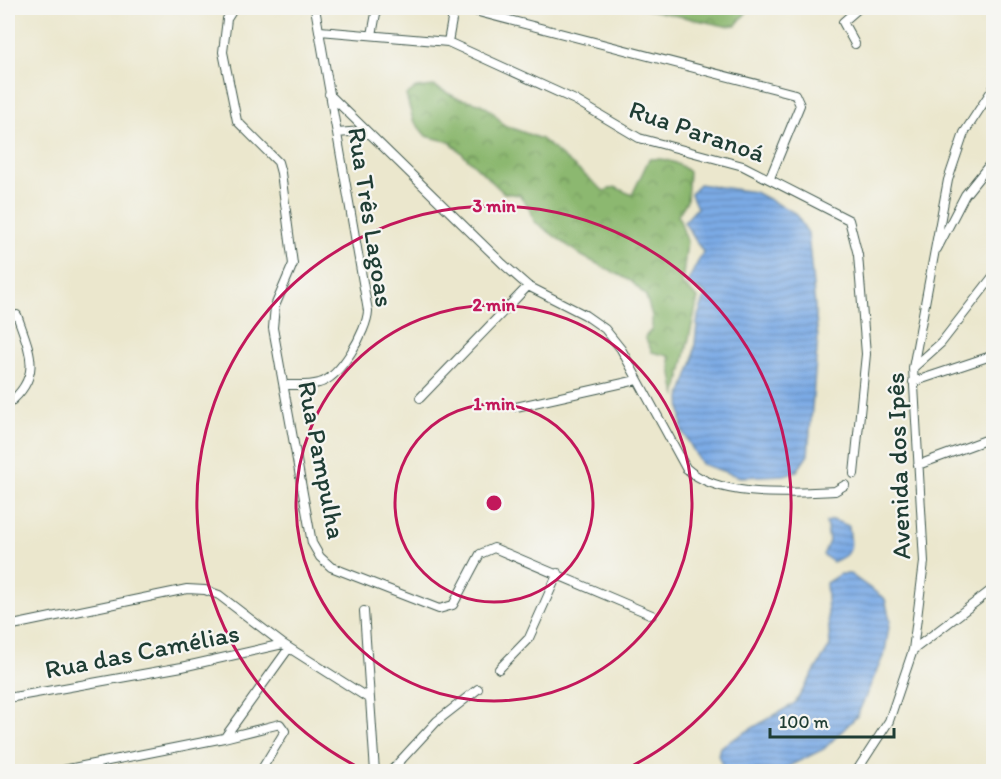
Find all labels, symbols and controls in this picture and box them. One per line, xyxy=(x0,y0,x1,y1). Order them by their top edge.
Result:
street label: Rua Paranoá xyxy=(625,93,770,169)
street label: Rua Três Lagoas xyxy=(341,125,401,309)
text: 3 min xyxy=(472,195,516,217)
text: 2 min xyxy=(473,294,516,316)
street label: Avenida dos Ipês xyxy=(879,372,917,560)
street label: Rua Pampulha xyxy=(291,378,353,542)
text: 1 min xyxy=(473,393,515,415)
centre of rings xyxy=(484,493,504,513)
street label: Rua das Camélias xyxy=(42,616,242,686)
scale bar xyxy=(770,701,894,739)
text: 100 m xyxy=(779,711,829,733)

